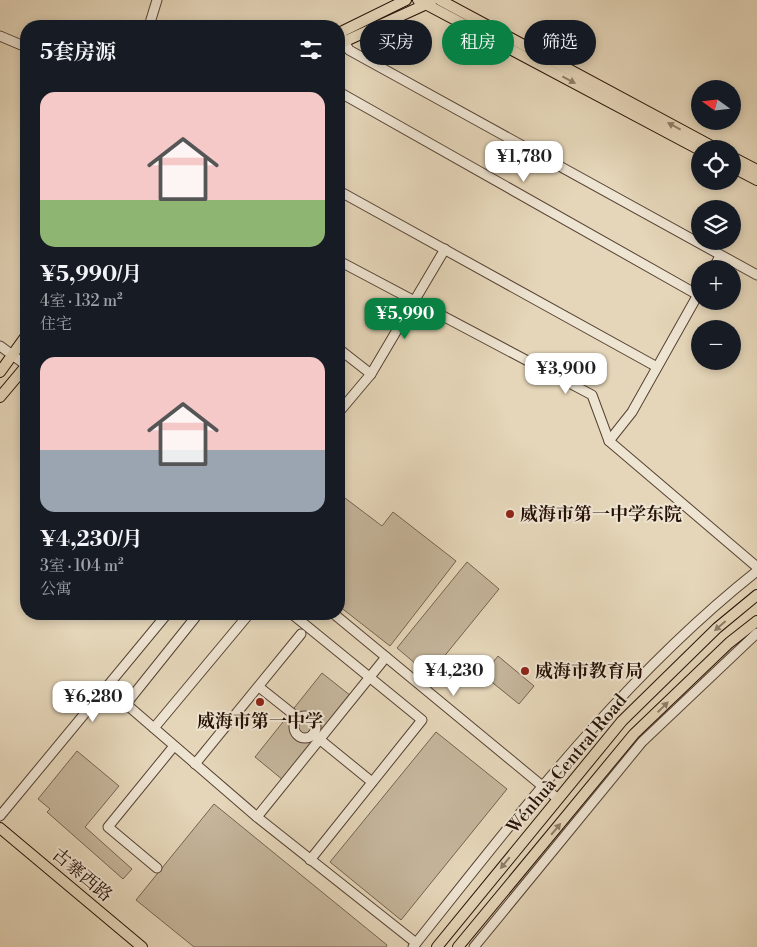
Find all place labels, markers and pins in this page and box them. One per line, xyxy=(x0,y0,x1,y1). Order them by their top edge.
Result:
pin: ¥1,780 xyxy=(483,140,565,183)
pin: ¥5,990 xyxy=(364,298,446,340)
pin: ¥3,900 xyxy=(525,352,607,395)
place label: 威海市第一中学东院 xyxy=(520,503,682,526)
marker: 威海市第一中学东院 xyxy=(504,508,516,520)
pin: ¥4,230 xyxy=(413,654,495,697)
place label: 威海市教育局 xyxy=(535,660,643,683)
marker: 威海市教育局 xyxy=(519,665,531,677)
pin: ¥6,280 xyxy=(52,680,134,723)
marker: 威海市第一中学 xyxy=(254,696,266,708)
place label: 威海市第一中学 xyxy=(197,710,323,733)

